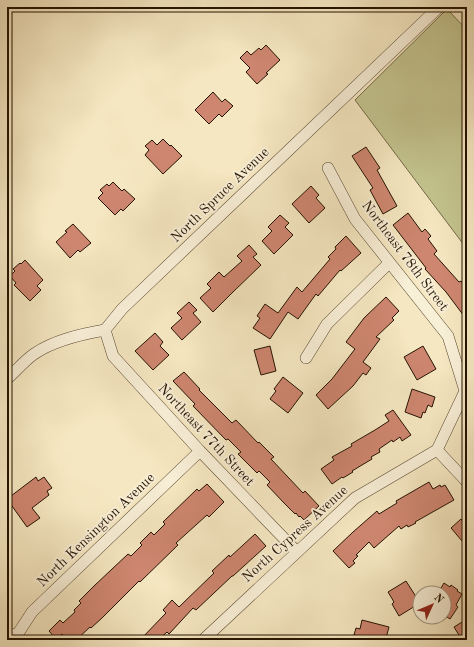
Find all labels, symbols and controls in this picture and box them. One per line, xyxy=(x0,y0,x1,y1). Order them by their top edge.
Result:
street label: North Spruce Avenue xyxy=(168,145,272,245)
street label: Northeast 78th Street xyxy=(359,198,451,314)
street label: Northeast 77th Street xyxy=(155,381,257,489)
street label: North Kensington Avenue xyxy=(35,470,157,590)
street label: North Cypress Avenue xyxy=(240,483,350,585)
north arrow xyxy=(412,585,452,625)
text: N xyxy=(431,592,445,606)

